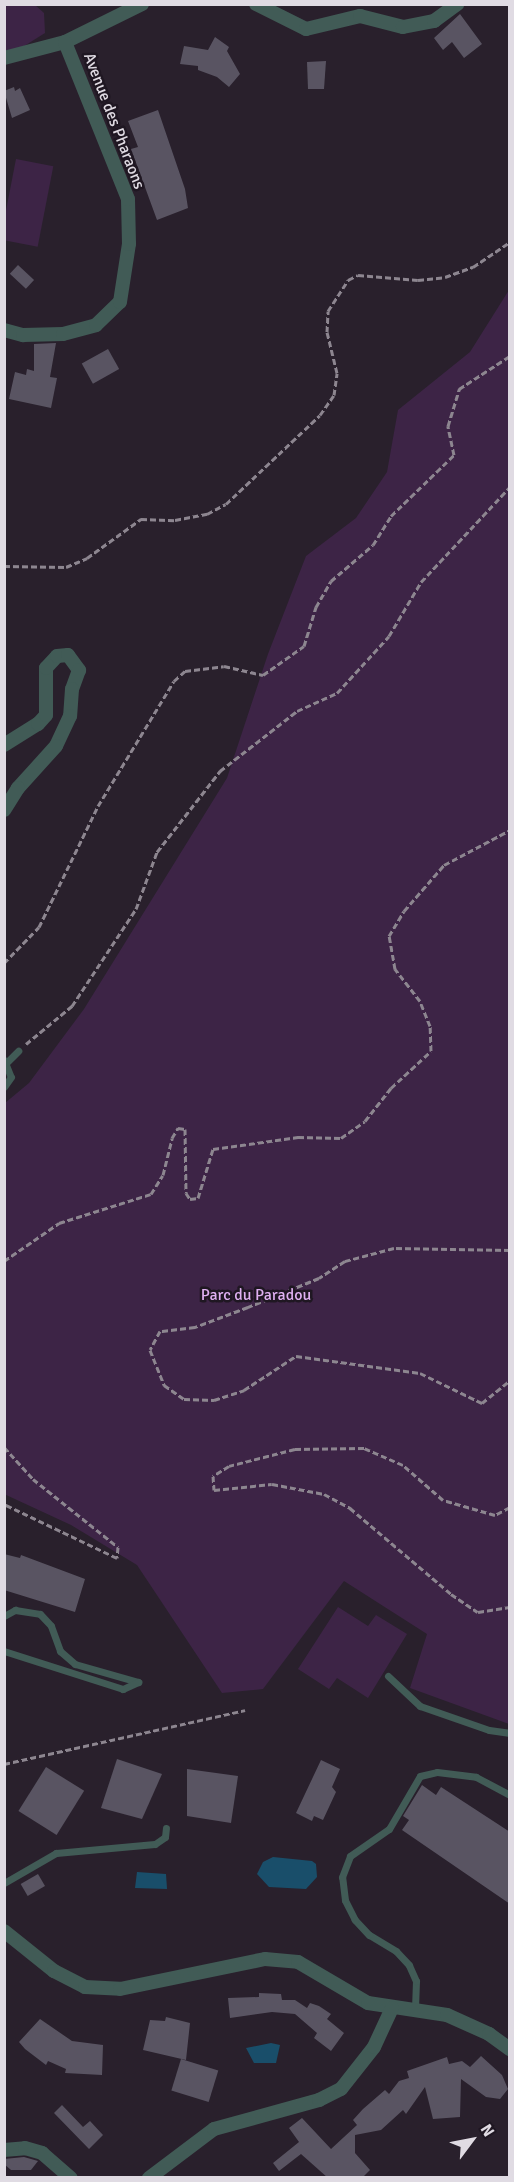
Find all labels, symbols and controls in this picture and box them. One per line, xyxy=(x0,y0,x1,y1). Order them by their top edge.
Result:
street label: Avenue des Pharaons xyxy=(79,50,149,192)
park label: Parc du Paradou xyxy=(201,1285,311,1305)
north arrow xyxy=(442,2110,502,2170)
text: N xyxy=(476,2120,499,2140)

